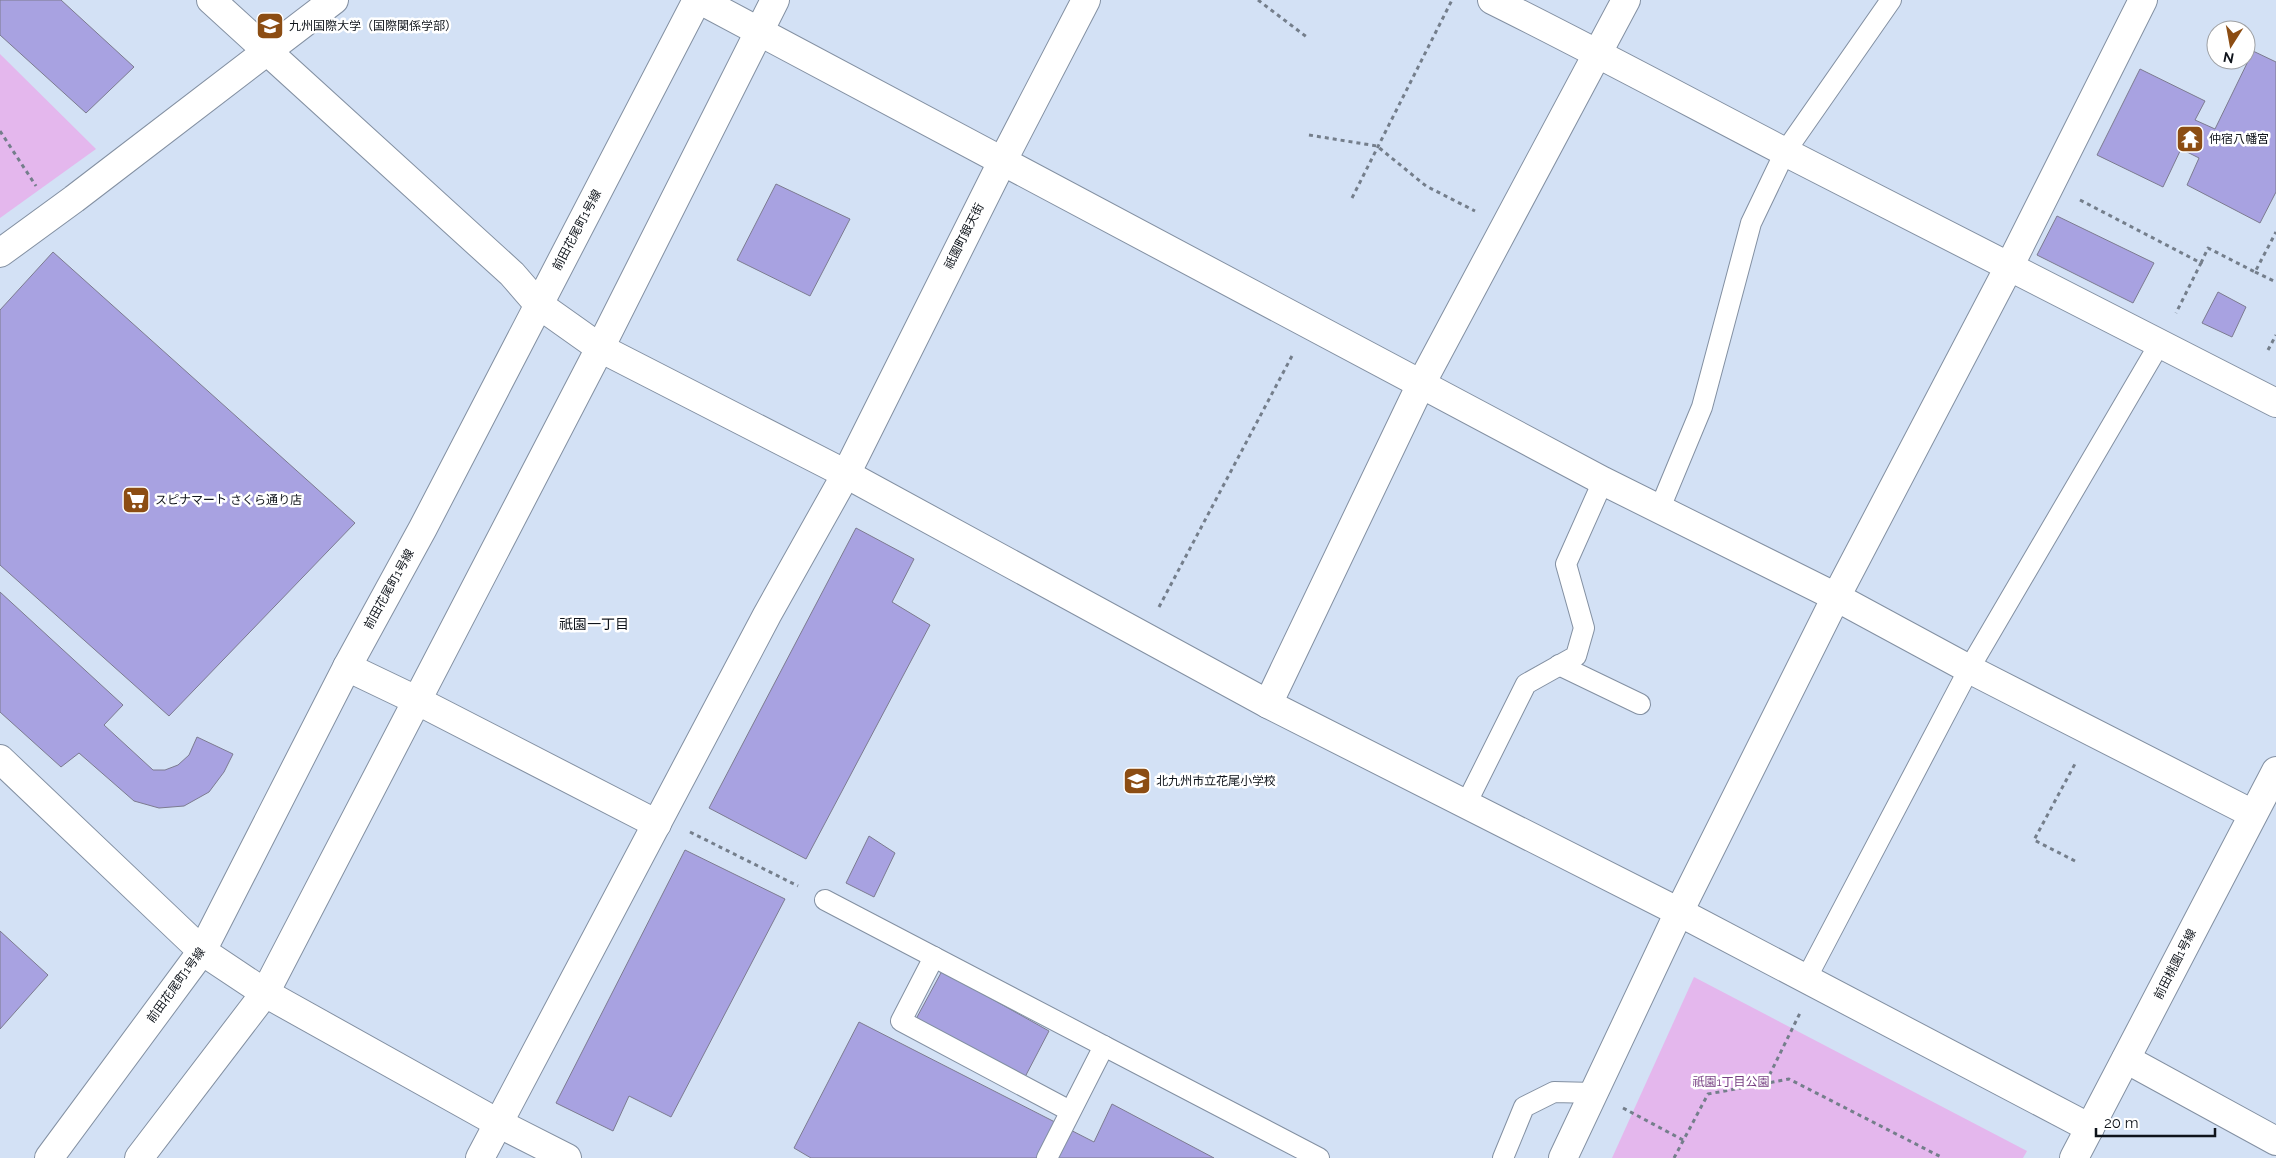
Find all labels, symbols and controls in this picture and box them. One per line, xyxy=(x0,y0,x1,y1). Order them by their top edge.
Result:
school or university icon: 九州国際大学（国際関係学部） xyxy=(255,11,285,41)
place label: 九州国際大学（国際関係学部） xyxy=(289,19,457,33)
north arrow xyxy=(2206,20,2256,70)
text: N xyxy=(2222,49,2235,67)
temple icon: 仲宿八幡宮 xyxy=(2175,124,2205,154)
place label: 仲宿八幡宮 xyxy=(2209,132,2269,146)
street label: 前田花尾町1号線 xyxy=(550,187,604,273)
street label: 祇園町銀天街 xyxy=(941,201,987,271)
supermarket icon: スピナマート さくら通り店 xyxy=(121,485,151,515)
place label: スピナマート さくら通り店 xyxy=(155,493,302,507)
street label: 前田花尾町1号線 xyxy=(361,547,417,631)
district label: 祇園一丁目 xyxy=(559,616,629,632)
school or university icon: 北九州市立花尾小学校 xyxy=(1122,766,1152,796)
place label: 北九州市立花尾小学校 xyxy=(1156,774,1276,788)
street label: 前田桃園1号線 xyxy=(2151,926,2199,1002)
street label: 前田花尾町1号線 xyxy=(144,945,208,1025)
park label: 祇園1丁目公園 xyxy=(1692,1075,1770,1089)
scale bar xyxy=(2096,1106,2215,1138)
text: 20 m xyxy=(2104,1114,2139,1132)

